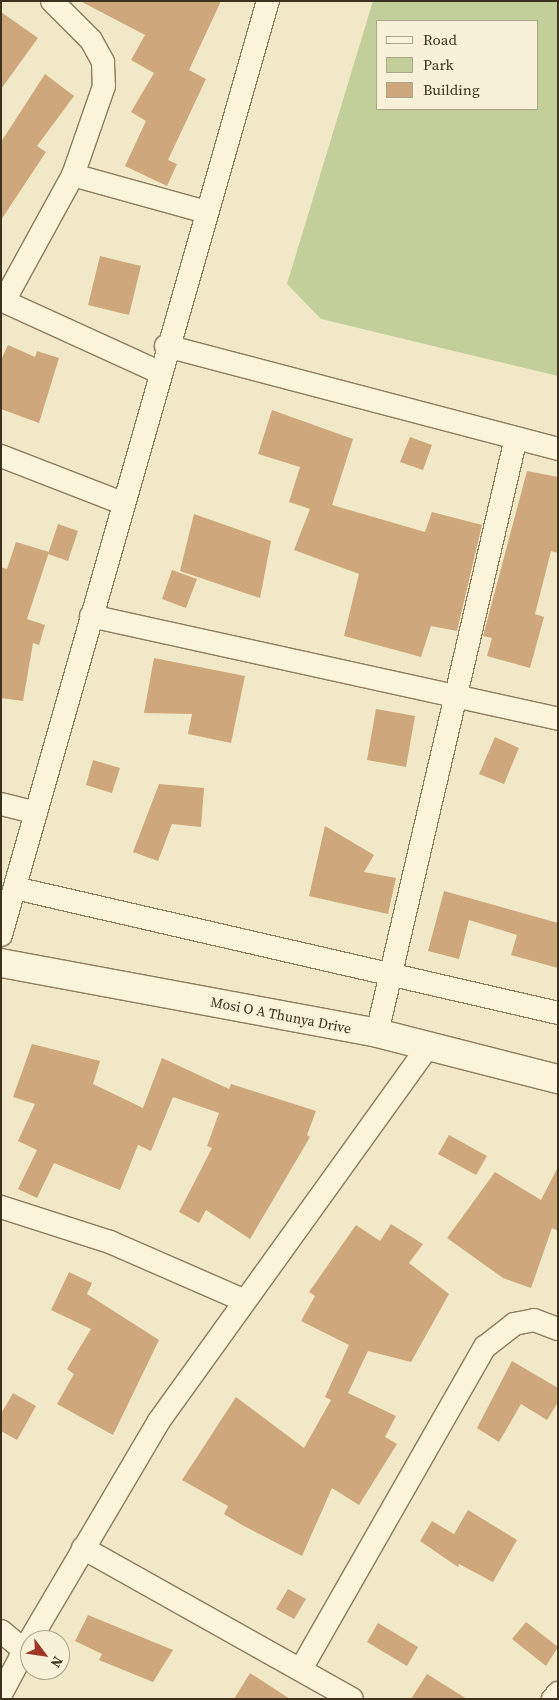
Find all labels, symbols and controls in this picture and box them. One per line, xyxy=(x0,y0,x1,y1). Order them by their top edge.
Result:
legend xyxy=(376,20,539,110)
text: Road xyxy=(423,29,457,50)
text: Park xyxy=(423,54,454,75)
text: Building xyxy=(423,79,480,100)
street label: Mosi O A Thunya Drive xyxy=(209,993,353,1037)
north arrow xyxy=(20,1630,70,1680)
text: N xyxy=(46,1653,68,1672)

